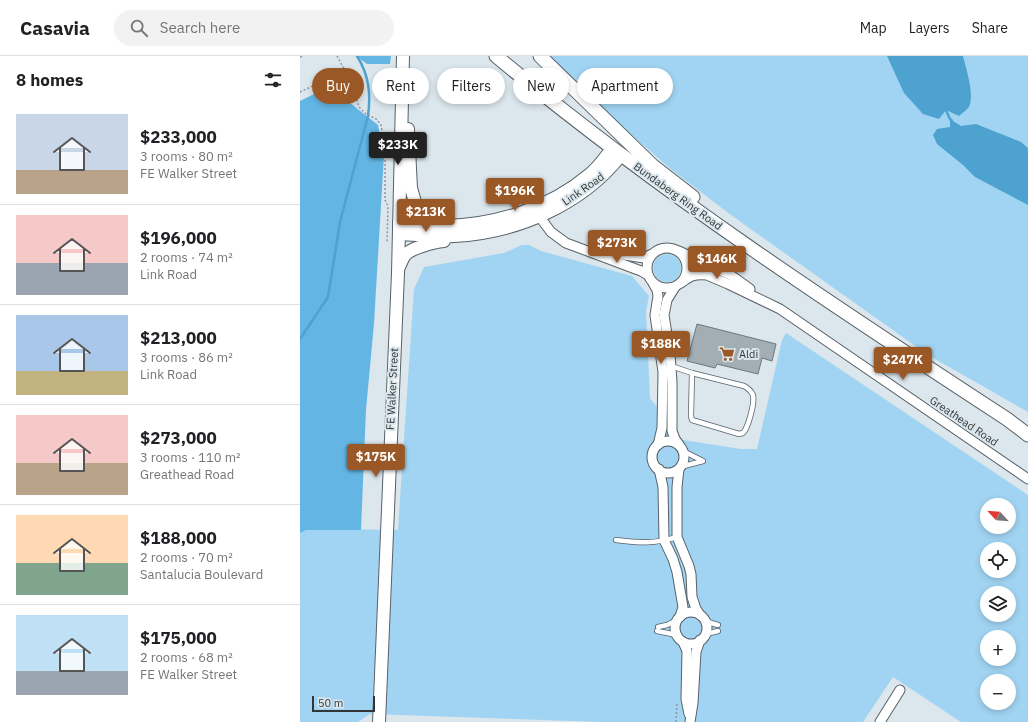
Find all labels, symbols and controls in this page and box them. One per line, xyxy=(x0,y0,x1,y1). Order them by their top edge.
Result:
search box xyxy=(114,10,394,46)
text: Casavia xyxy=(20,16,90,40)
icon: search xyxy=(128,17,150,39)
text: Search here xyxy=(160,18,240,37)
text: Map xyxy=(860,19,887,37)
text: Layers xyxy=(909,19,950,37)
text: Share xyxy=(972,19,1008,37)
chip: Buy xyxy=(312,68,364,104)
chip: Rent xyxy=(372,68,429,104)
chip: Filters xyxy=(437,68,505,104)
chip: New xyxy=(513,68,569,104)
chip: Apartment xyxy=(577,68,673,104)
text: 8 homes xyxy=(16,69,83,91)
icon: filters xyxy=(262,69,284,91)
text: $233,000 xyxy=(140,126,217,148)
icon: home xyxy=(48,130,96,178)
pin: $233K xyxy=(370,132,426,166)
text: $233K xyxy=(378,136,418,153)
text: 3 rooms · 80 m² xyxy=(140,148,233,165)
street label: Bundaberg Ring Road xyxy=(631,159,725,233)
text: FE Walker Street xyxy=(140,165,237,182)
street label: Link Road xyxy=(559,169,607,209)
pin: $196K xyxy=(487,178,543,212)
text: $196K xyxy=(495,182,535,199)
pin: $213K xyxy=(398,199,454,233)
text: $213K xyxy=(406,203,446,220)
text: $196,000 xyxy=(140,227,217,249)
pin: $273K xyxy=(589,230,645,264)
icon: home xyxy=(48,231,96,279)
text: $273K xyxy=(597,234,637,251)
pin: $146K xyxy=(689,246,745,280)
text: 2 rooms · 74 m² xyxy=(140,249,233,266)
text: $146K xyxy=(697,250,737,267)
text: Link Road xyxy=(140,266,197,283)
text: $213,000 xyxy=(140,327,217,349)
icon: home xyxy=(48,331,96,379)
pin: $188K xyxy=(633,331,689,365)
text: $188K xyxy=(641,335,681,352)
supermarket icon: Aldi xyxy=(718,345,736,363)
street label: FE Walker Street xyxy=(383,347,401,430)
place label: Aldi xyxy=(739,347,758,361)
pin: $247K xyxy=(875,347,931,381)
text: 3 rooms · 86 m² xyxy=(140,349,233,366)
text: $247K xyxy=(883,351,923,368)
text: Link Road xyxy=(140,366,197,383)
street label: Greathead Road xyxy=(927,393,1001,449)
text: $273,000 xyxy=(140,427,217,449)
icon: home xyxy=(48,431,96,479)
pin: $175K xyxy=(348,444,404,478)
text: $175K xyxy=(356,448,396,465)
text: 3 rooms · 110 m² xyxy=(140,449,241,466)
text: Greathead Road xyxy=(140,466,234,483)
north arrow xyxy=(980,498,1016,534)
map controls xyxy=(980,498,1016,710)
text: $188,000 xyxy=(140,527,217,549)
icon: home xyxy=(48,531,96,579)
button: locate xyxy=(980,542,1016,578)
text: 2 rooms · 70 m² xyxy=(140,549,233,566)
text: Santalucia Boulevard xyxy=(140,566,263,583)
button: layers xyxy=(980,586,1016,622)
text: $175,000 xyxy=(140,627,217,649)
button: + xyxy=(980,630,1016,666)
icon: home xyxy=(48,631,96,679)
text: 2 rooms · 68 m² xyxy=(140,649,233,666)
text: FE Walker Street xyxy=(140,666,237,683)
button: − xyxy=(980,674,1016,710)
scale bar xyxy=(312,694,375,713)
text: 50 m xyxy=(318,696,343,710)

